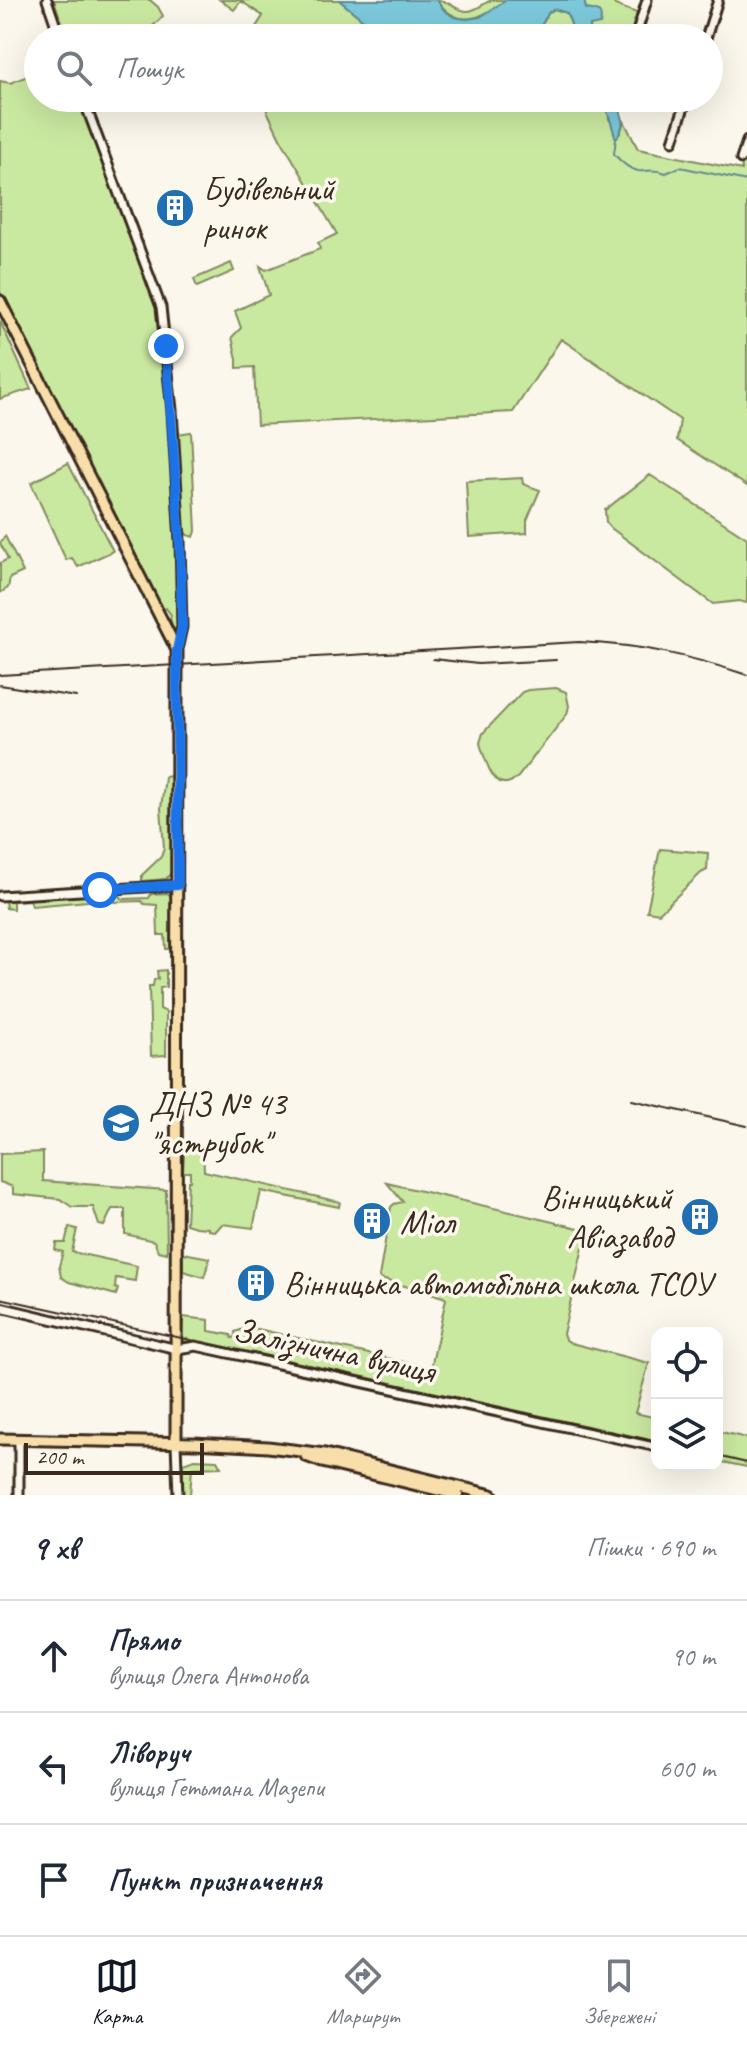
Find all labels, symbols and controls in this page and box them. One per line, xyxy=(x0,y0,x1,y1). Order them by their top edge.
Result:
search box xyxy=(24,24,723,112)
icon: search xyxy=(52,46,96,90)
text: Пошук xyxy=(116,49,183,87)
place label: Будівельний ринок xyxy=(203,167,336,249)
building icon: Будівельний ринок xyxy=(154,187,196,229)
route end xyxy=(148,328,184,364)
route start xyxy=(82,872,118,908)
place label: ДНЗ № 43 "яструбок" xyxy=(149,1082,289,1164)
school or university icon: ДНЗ № 43 "яструбок" xyxy=(100,1102,142,1144)
place label: Вінницький Авіазавод xyxy=(541,1176,676,1258)
building icon: Вінницький Авіазавод xyxy=(679,1196,721,1238)
building icon: Міол xyxy=(351,1200,393,1242)
place label: Міол xyxy=(400,1200,456,1243)
building icon: Вінницька автомобільна школа ТСОУ xyxy=(235,1262,277,1304)
place label: Вінницька автомобільна школа ТСОУ xyxy=(284,1262,717,1305)
street label: Залізнична вулиця xyxy=(229,1308,441,1393)
map controls xyxy=(651,1327,723,1471)
button: locate xyxy=(651,1327,723,1399)
button: layers xyxy=(651,1399,723,1471)
scale bar xyxy=(24,1439,204,1475)
text: 200 m xyxy=(36,1443,83,1471)
text: 9 хв xyxy=(32,1526,78,1569)
text: Пішки · 690 m xyxy=(587,1531,715,1564)
text: Прямо xyxy=(108,1621,179,1659)
icon: ahead xyxy=(32,1634,76,1678)
text: 90 m xyxy=(671,1640,715,1673)
text: вулиця Олега Антонова xyxy=(108,1659,308,1692)
text: Ліворуч xyxy=(108,1733,189,1771)
icon: left xyxy=(32,1746,76,1790)
text: 600 m xyxy=(659,1752,715,1785)
text: вулиця Гетьмана Мазепи xyxy=(108,1771,323,1804)
icon: arrive xyxy=(32,1858,76,1902)
text: Пункт призначення xyxy=(108,1861,322,1899)
tab: Карта xyxy=(92,1954,142,2030)
tab: Маршрут xyxy=(327,1954,399,2030)
tab: Збережені xyxy=(583,1954,655,2030)

